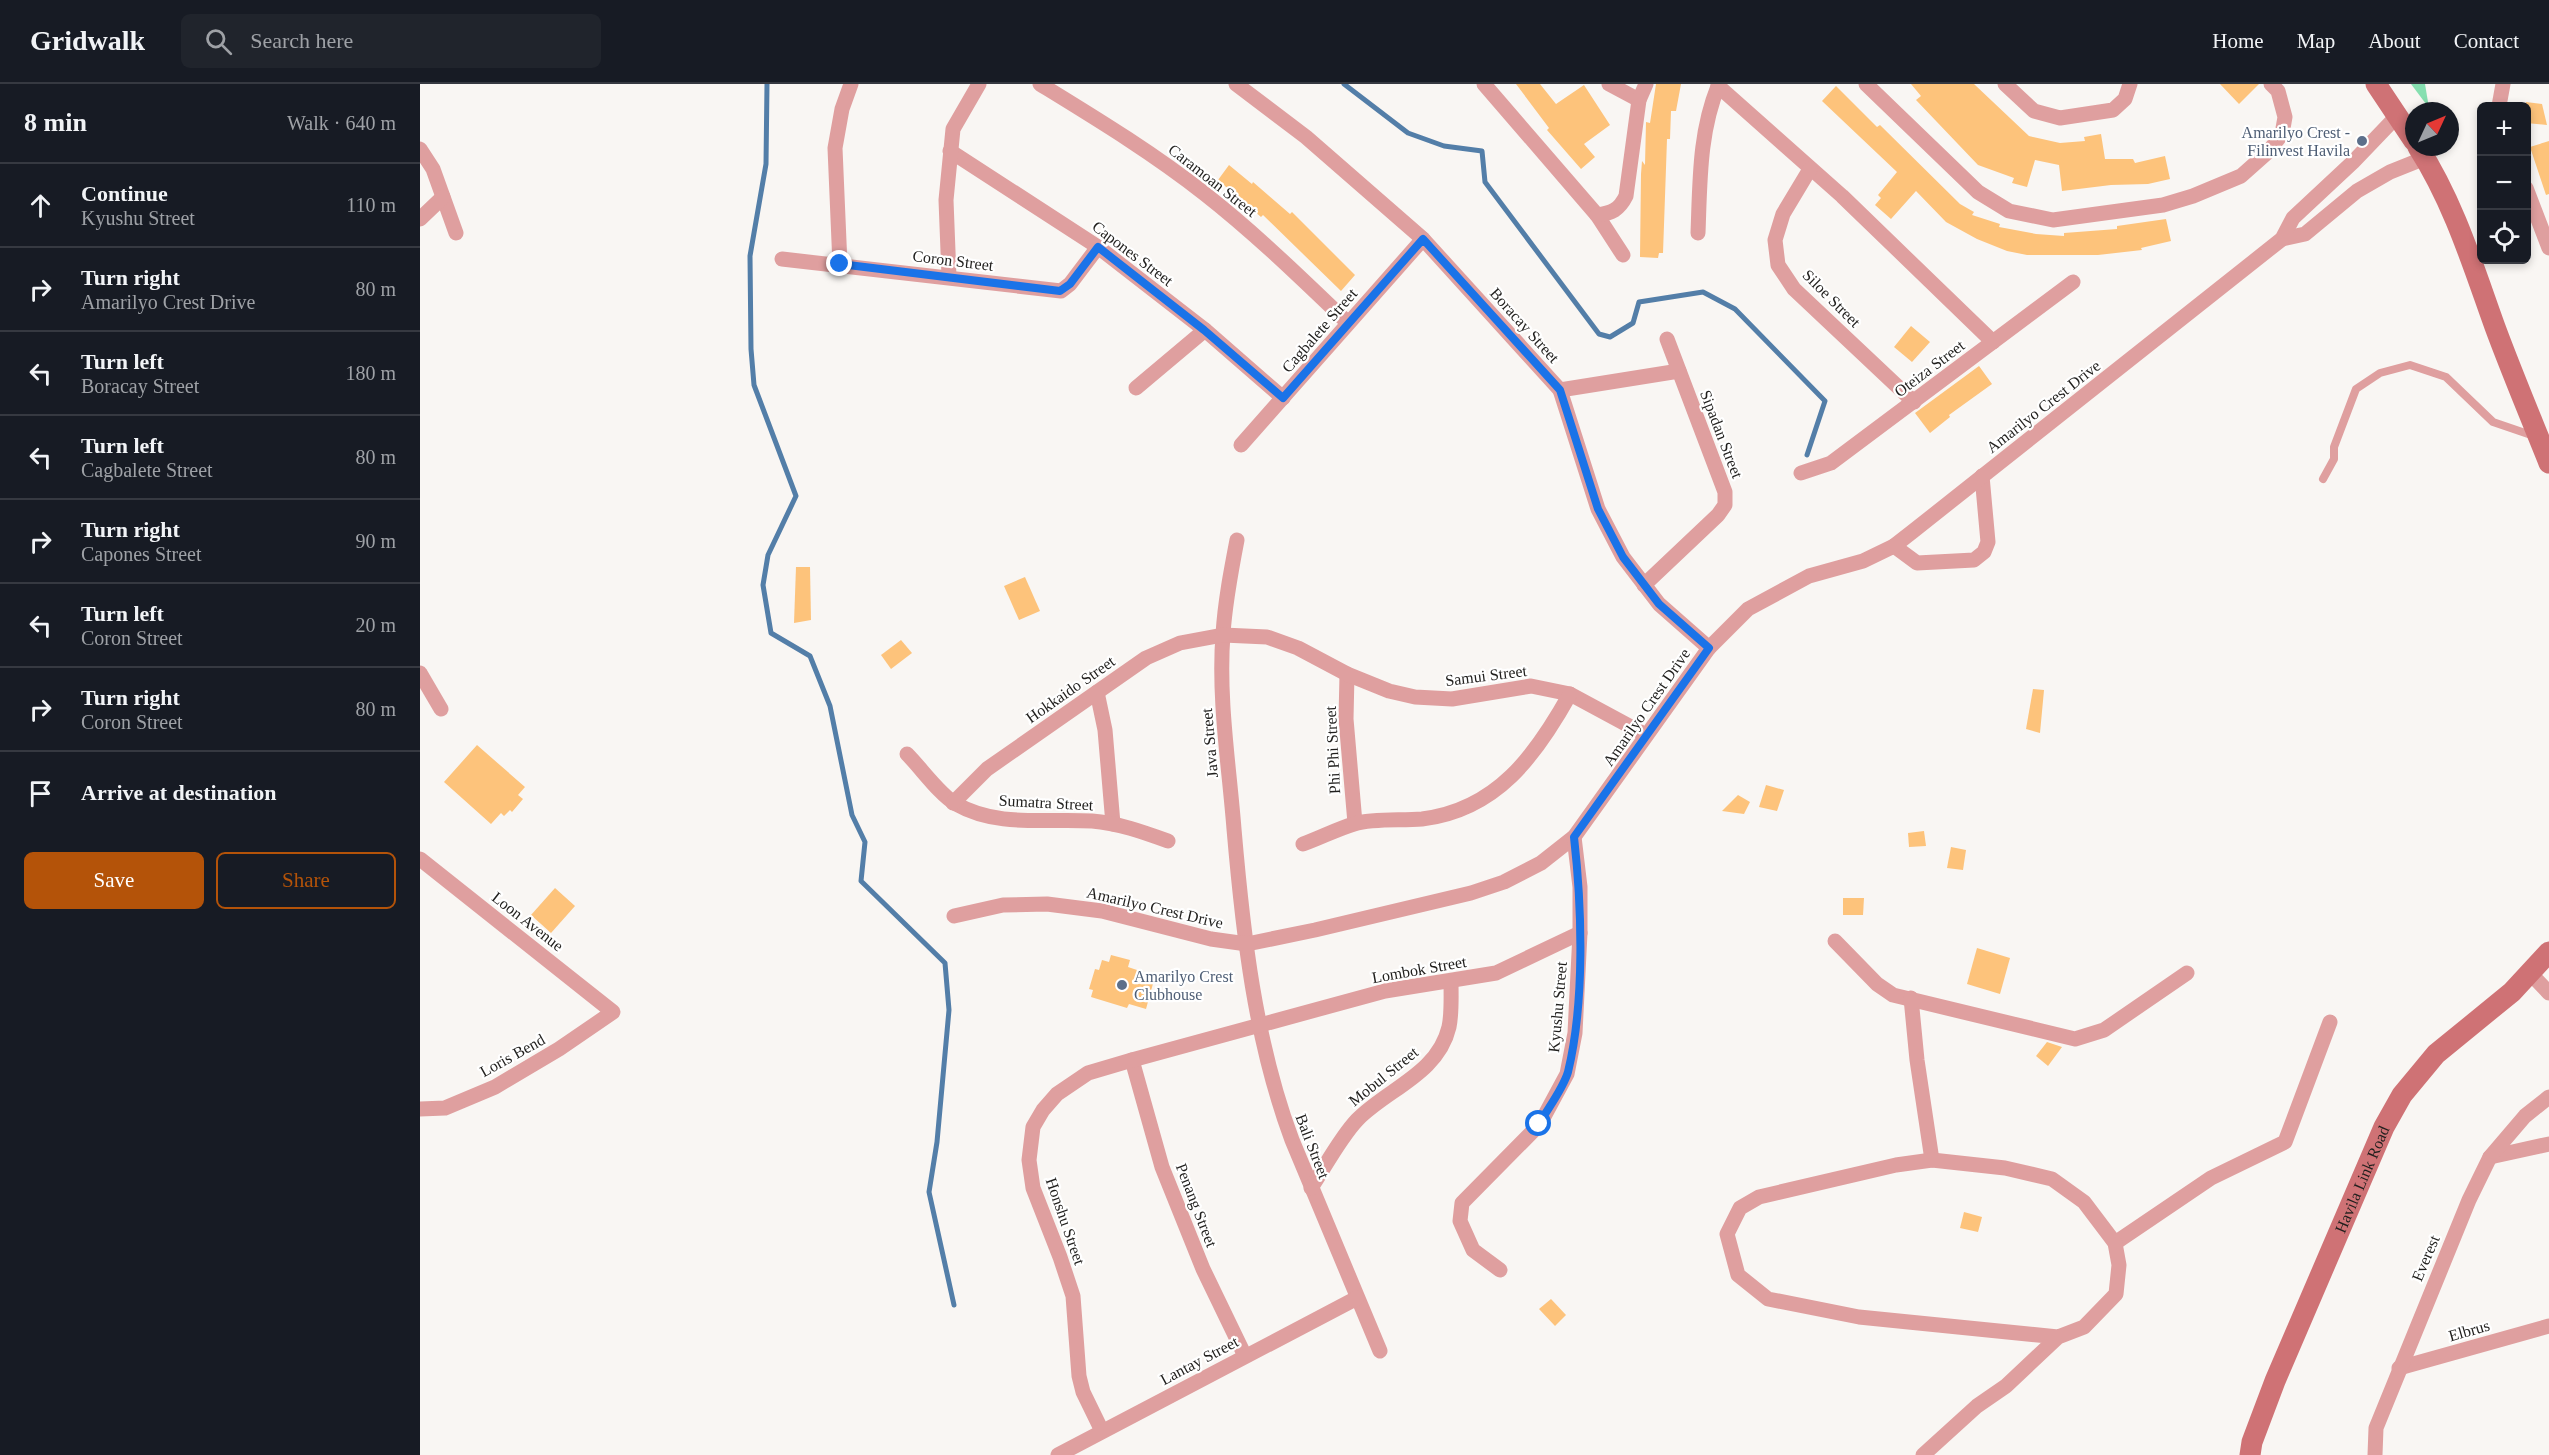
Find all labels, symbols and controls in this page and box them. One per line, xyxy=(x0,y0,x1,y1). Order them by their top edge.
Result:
search box xyxy=(181,14,601,68)
text: Gridwalk xyxy=(30,25,145,56)
icon: search xyxy=(202,25,235,58)
text: Search here xyxy=(250,28,353,53)
text: Home xyxy=(2212,29,2264,53)
text: Map xyxy=(2297,29,2335,53)
text: About xyxy=(2368,29,2421,53)
text: Contact xyxy=(2454,29,2519,53)
north arrow xyxy=(2405,102,2459,156)
map controls xyxy=(2477,102,2531,264)
button: + xyxy=(2477,102,2531,156)
text: 8 min xyxy=(24,108,87,137)
text: Walk · 640 m xyxy=(287,112,396,134)
place label: Amarilyo Crest - Filinvest Havila xyxy=(2242,124,2350,159)
marker: Amarilyo Crest - Filinvest Havila xyxy=(2355,134,2369,148)
street label: Caramoan Street xyxy=(1165,141,1261,220)
button: − xyxy=(2477,156,2531,210)
text: Continue xyxy=(81,181,168,206)
icon: ahead xyxy=(24,189,57,222)
text: 110 m xyxy=(346,194,396,216)
text: Kyushu Street xyxy=(81,207,195,229)
button: locate xyxy=(2477,210,2531,264)
street label: Capones Street xyxy=(1088,218,1177,290)
street label: Coron Street xyxy=(912,247,995,274)
route end xyxy=(826,250,852,276)
text: Turn right xyxy=(81,265,180,290)
street label: Siloe Street xyxy=(1799,266,1864,331)
icon: right xyxy=(24,273,57,306)
text: 80 m xyxy=(355,278,396,300)
street label: Boracay Street xyxy=(1486,284,1563,367)
street label: Cagbalete Street xyxy=(1278,285,1361,376)
text: Amarilyo Crest Drive xyxy=(81,291,255,313)
street label: Oteiza Street xyxy=(1891,336,1968,400)
text: Turn left xyxy=(81,349,164,374)
icon: left xyxy=(24,357,57,390)
street label: Amarilyo Crest Drive xyxy=(1983,357,2104,457)
text: 180 m xyxy=(345,362,396,384)
text: Boracay Street xyxy=(81,375,199,397)
street label: Sipadan Street xyxy=(1696,388,1746,481)
text: Turn left xyxy=(81,433,164,458)
icon: left xyxy=(24,441,57,474)
text: 80 m xyxy=(355,446,396,468)
text: Cagbalete Street xyxy=(81,459,213,481)
text: Turn right xyxy=(81,517,180,542)
icon: right xyxy=(24,525,57,558)
text: 90 m xyxy=(355,530,396,552)
text: Capones Street xyxy=(81,543,202,565)
text: Turn left xyxy=(81,601,164,626)
icon: left xyxy=(24,609,57,642)
text: 20 m xyxy=(355,614,396,636)
text: Coron Street xyxy=(81,627,183,649)
street label: Amarilyo Crest Drive xyxy=(1599,645,1694,770)
street label: Hokkaido Street xyxy=(1023,652,1118,726)
street label: Samui Street xyxy=(1444,662,1528,689)
text: Turn right xyxy=(81,685,180,710)
icon: right xyxy=(24,693,57,726)
text: 80 m xyxy=(355,698,396,720)
street label: Phi Phi Street xyxy=(1322,705,1343,794)
street label: Java Street xyxy=(1198,707,1221,778)
text: Coron Street xyxy=(81,711,183,733)
icon: arrive xyxy=(24,777,57,810)
text: Arrive at destination xyxy=(81,780,277,805)
street label: Sumatra Street xyxy=(998,792,1094,813)
button: Save xyxy=(24,852,204,909)
button: Share xyxy=(216,852,396,909)
street label: Amarilyo Crest Drive xyxy=(1085,884,1225,932)
street label: Loon Avenue xyxy=(489,888,567,954)
street label: Lombok Street xyxy=(1371,953,1468,986)
street label: Kyushu Street xyxy=(1545,960,1571,1053)
place label: Amarilyo Crest Clubhouse xyxy=(1134,968,1234,1003)
marker: Amarilyo Crest Clubhouse xyxy=(1115,978,1129,992)
street label: Loris Bend xyxy=(477,1031,548,1080)
street label: Mobul Street xyxy=(1345,1043,1422,1109)
route start xyxy=(1525,1110,1551,1136)
street label: Bali Street xyxy=(1292,1111,1333,1181)
street label: Havila Link Road xyxy=(2332,1123,2393,1235)
street label: Penang Street xyxy=(1172,1161,1221,1250)
street label: Honshu Street xyxy=(1043,1175,1089,1268)
street label: Everest xyxy=(2408,1232,2443,1284)
street label: Elbrus xyxy=(2447,1317,2492,1344)
street label: Lantay Street xyxy=(1157,1333,1242,1389)

